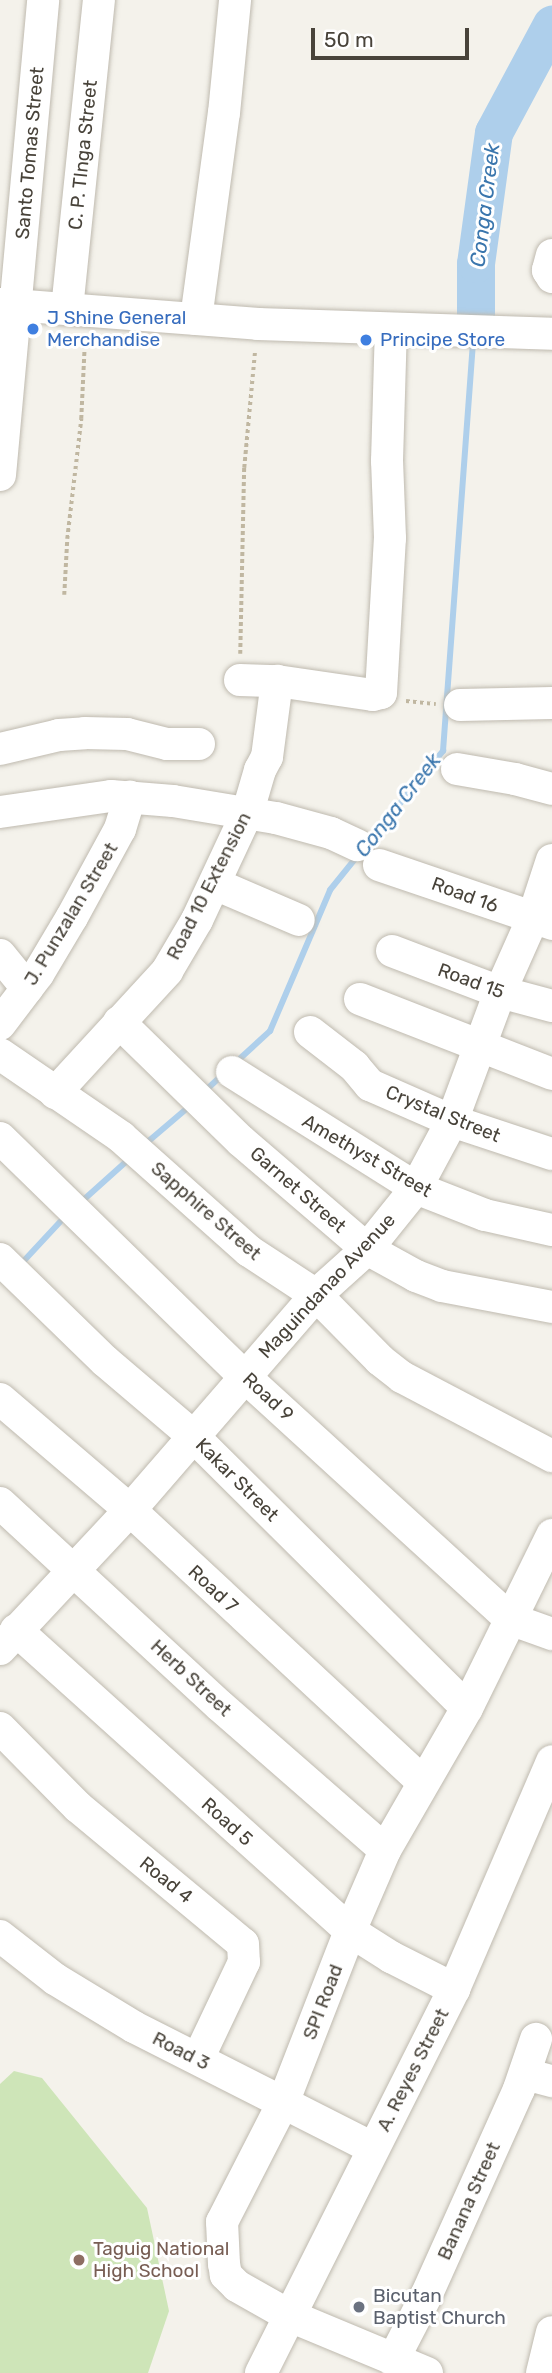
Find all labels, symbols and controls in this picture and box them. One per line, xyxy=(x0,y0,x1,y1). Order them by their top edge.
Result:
scale bar xyxy=(314,14,472,58)
text: 50 m xyxy=(324,27,374,52)
street label: Santo Tomas Street xyxy=(11,66,49,240)
street label: C. P. TInga Street xyxy=(64,79,102,231)
water label: Conga Creek xyxy=(465,142,505,268)
place label: J Shine General Merchandise xyxy=(47,307,186,351)
marker: J Shine General Merchandise xyxy=(25,321,41,337)
place label: Principe Store xyxy=(380,329,505,351)
marker: Principe Store xyxy=(358,332,374,348)
water label: Conga Creek xyxy=(350,748,446,862)
street label: Road 10 Extension xyxy=(162,808,256,964)
street label: J. Punzalan Street xyxy=(19,838,123,990)
street label: Road 16 xyxy=(429,872,501,918)
street label: Road 15 xyxy=(435,958,507,1004)
street label: Crystal Street xyxy=(382,1081,504,1147)
street label: Amethyst Street xyxy=(298,1110,436,1202)
street label: Garnet Street xyxy=(245,1142,351,1238)
street label: Sapphire Street xyxy=(146,1157,266,1265)
street label: Maguindanao Avenue xyxy=(254,1209,400,1363)
street label: Road 9 xyxy=(238,1368,298,1426)
street label: Kakar Street xyxy=(191,1434,283,1526)
street label: Road 7 xyxy=(183,1560,243,1618)
street label: Herb Street xyxy=(146,1635,236,1721)
street label: Road 5 xyxy=(197,1793,257,1851)
street label: Road 4 xyxy=(135,1852,197,1908)
street label: SPI Road xyxy=(298,1961,348,2043)
street label: A. Reyes Street xyxy=(372,2005,454,2135)
street label: Road 3 xyxy=(149,2027,213,2075)
street label: Banana Street xyxy=(433,2138,505,2264)
place label: Taguig National High School xyxy=(93,2238,229,2282)
marker: Taguig National High School xyxy=(71,2252,87,2268)
place label: Bicutan Baptist Church xyxy=(373,2285,506,2329)
marker: Bicutan Baptist Church xyxy=(351,2299,367,2315)

